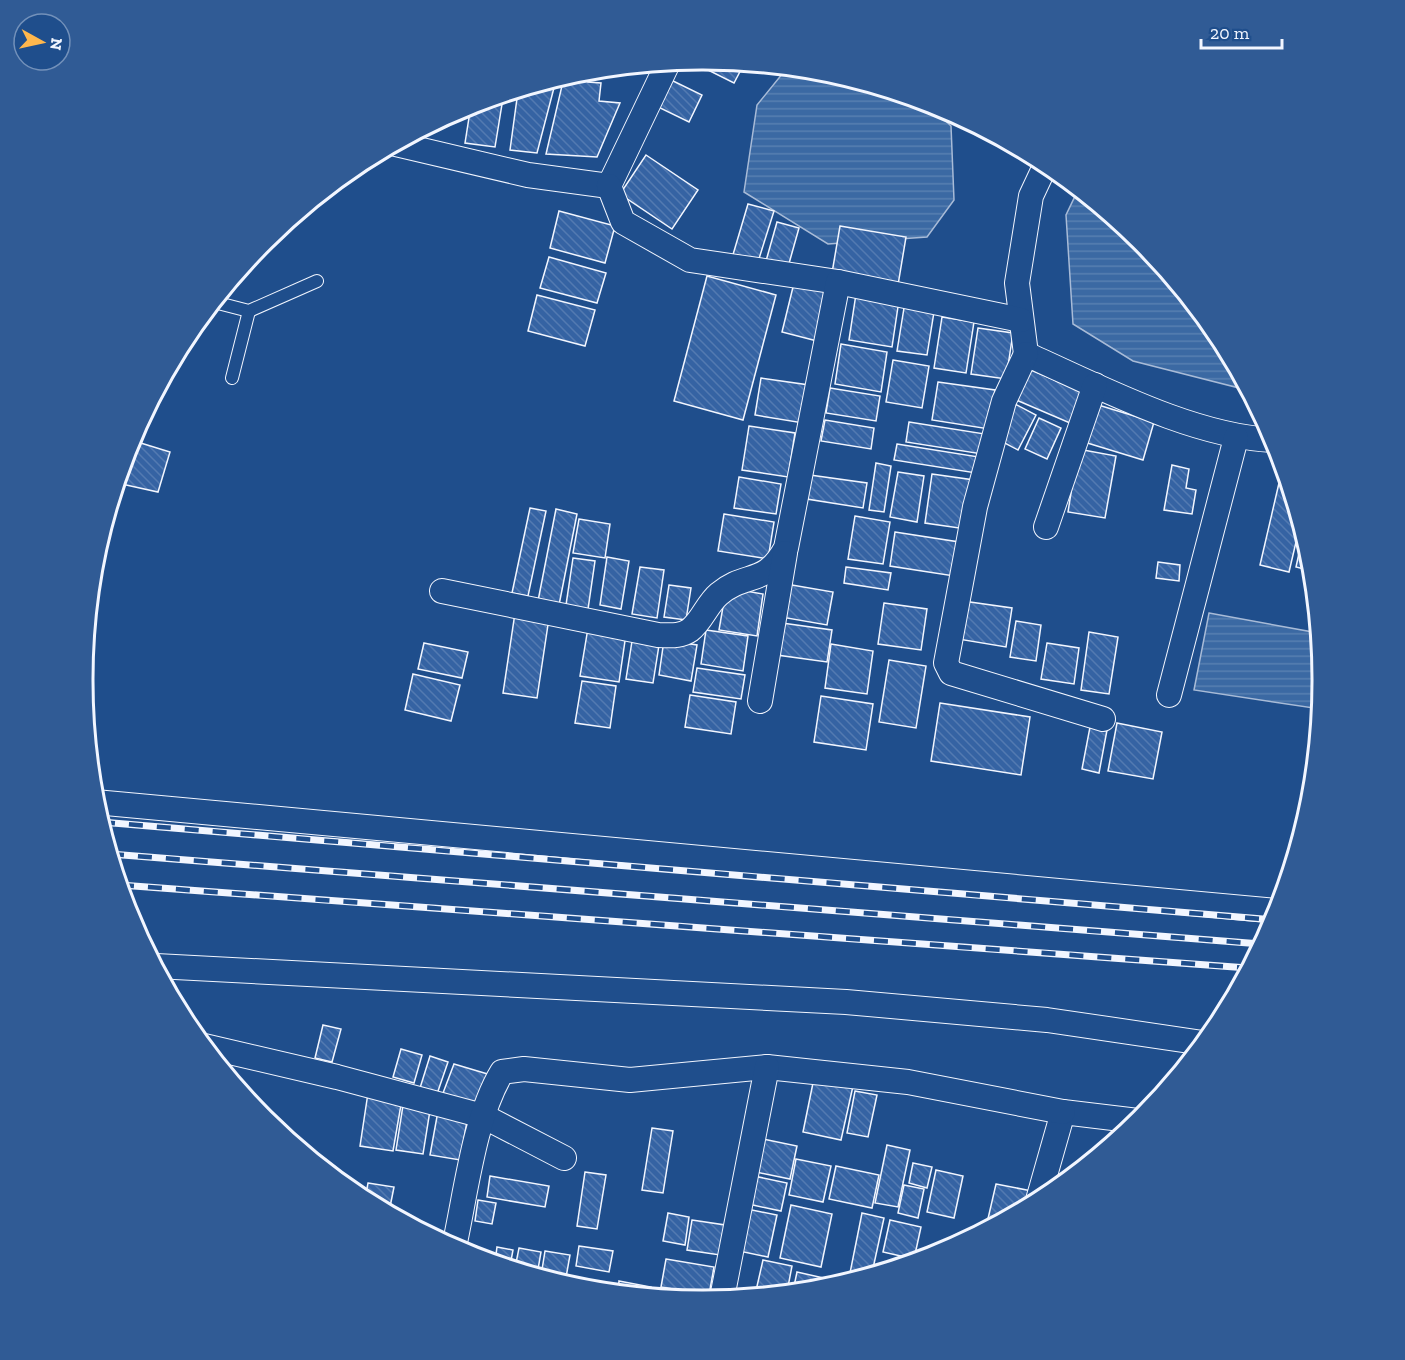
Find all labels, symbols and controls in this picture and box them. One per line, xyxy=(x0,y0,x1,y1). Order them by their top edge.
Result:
north arrow xyxy=(12,12,72,72)
scale bar xyxy=(1201,12,1282,50)
text: 20 m xyxy=(1210,22,1250,44)
text: N xyxy=(46,37,67,51)

